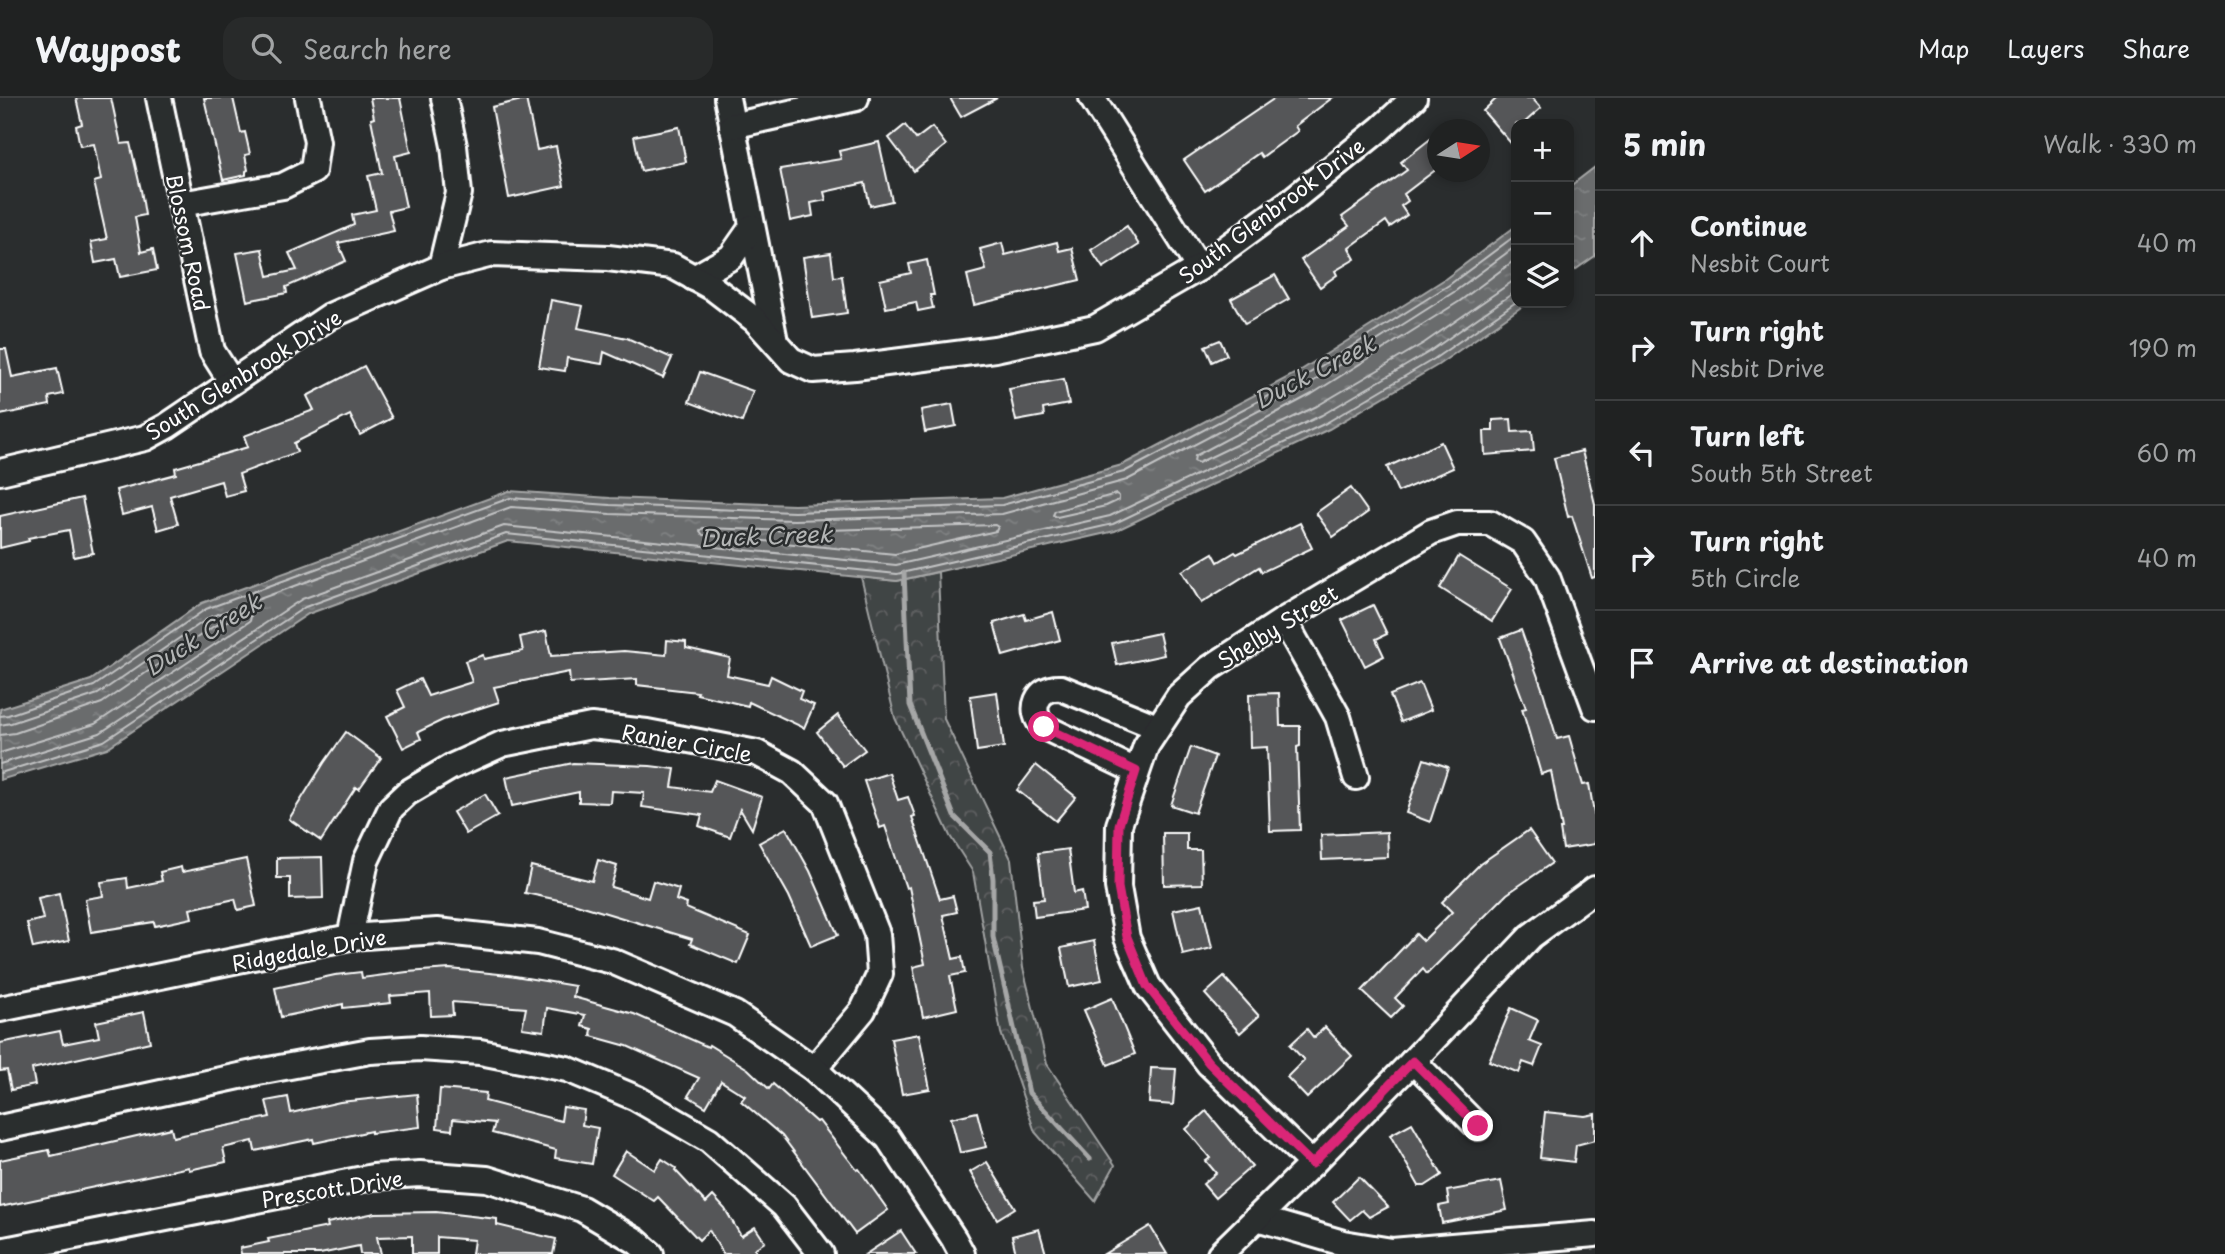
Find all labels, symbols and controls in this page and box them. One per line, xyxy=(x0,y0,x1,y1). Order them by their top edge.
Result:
search box xyxy=(223,17,713,80)
text: Waypost xyxy=(35,23,181,73)
icon: search xyxy=(247,29,285,67)
text: Search here xyxy=(303,29,452,68)
text: Map xyxy=(1918,30,1969,66)
text: Layers xyxy=(2007,30,2084,66)
text: Share xyxy=(2122,30,2190,66)
north arrow xyxy=(1427,119,1490,182)
map controls xyxy=(1511,119,1574,308)
button: + xyxy=(1511,119,1574,182)
text: 5 min xyxy=(1623,121,1706,166)
text: Walk · 330 m xyxy=(2043,126,2197,161)
street label: South Glenbrook Drive xyxy=(1171,129,1371,291)
street label: Blossom Road xyxy=(159,170,219,314)
button: − xyxy=(1511,182,1574,245)
text: Continue xyxy=(1690,206,1807,245)
icon: ahead xyxy=(1623,224,1661,262)
text: 40 m xyxy=(2137,225,2197,260)
button: layers xyxy=(1511,245,1574,308)
text: Nesbit Court xyxy=(1690,245,1830,280)
street label: South Glenbrook Drive xyxy=(139,301,347,447)
text: Turn right xyxy=(1690,311,1824,350)
water label: Duck Creek xyxy=(1247,325,1382,417)
icon: right xyxy=(1623,329,1661,367)
text: 190 m xyxy=(2129,330,2197,365)
text: Nesbit Drive xyxy=(1690,350,1825,385)
text: Turn left xyxy=(1690,416,1805,455)
icon: left xyxy=(1623,434,1661,472)
text: 60 m xyxy=(2137,435,2197,470)
text: South 5th Street xyxy=(1690,455,1873,490)
water label: Duck Creek xyxy=(699,515,834,555)
text: Turn right xyxy=(1690,521,1824,560)
icon: right xyxy=(1623,539,1661,577)
text: 40 m xyxy=(2137,540,2197,575)
text: 5th Circle xyxy=(1690,560,1800,595)
street label: Shelby Street xyxy=(1210,576,1344,676)
water label: Duck Creek xyxy=(136,583,269,684)
text: Arrive at destination xyxy=(1690,643,1969,682)
icon: arrive xyxy=(1623,644,1661,682)
route start xyxy=(1028,711,1059,742)
street label: Ranier Circle xyxy=(619,715,755,769)
street label: Ridgedale Drive xyxy=(229,920,389,978)
route end xyxy=(1462,1110,1493,1141)
street label: Prescott Drive xyxy=(259,1161,405,1215)

